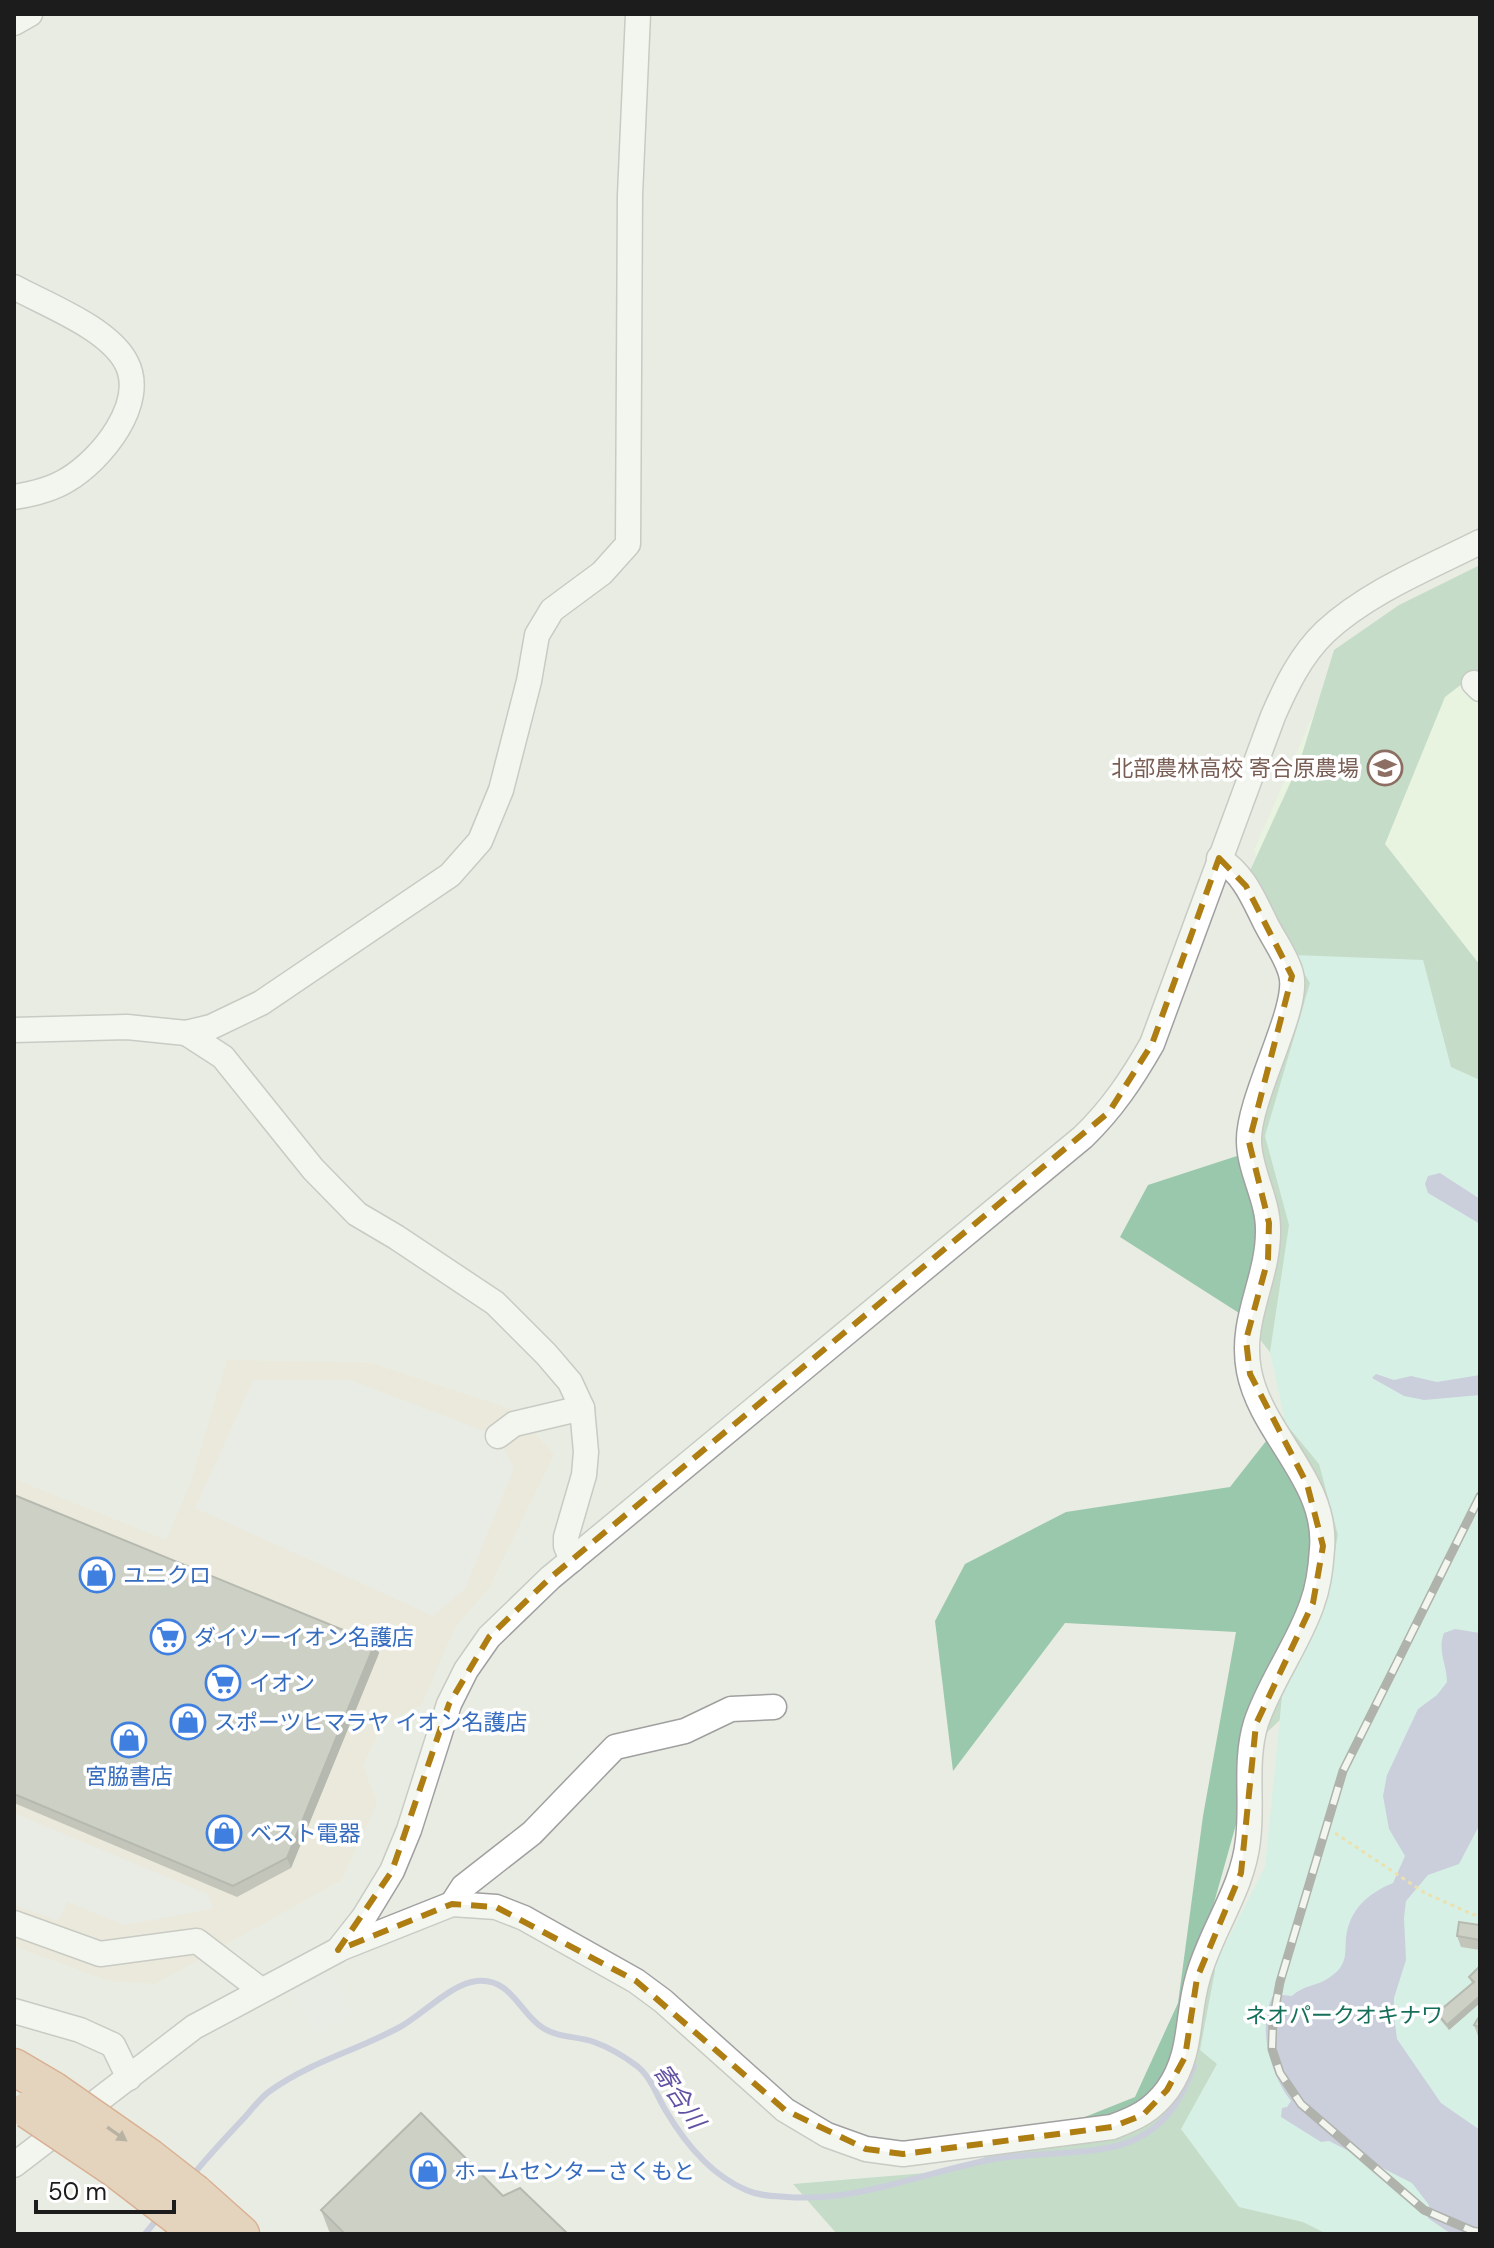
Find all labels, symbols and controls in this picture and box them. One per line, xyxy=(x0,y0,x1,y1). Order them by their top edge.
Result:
school or university icon: 北部農林高校 寄合原農場 xyxy=(1366,749,1404,787)
place label: 北部農林高校 寄合原農場 xyxy=(1111,754,1359,783)
shop icon: ユニクロ xyxy=(78,1556,116,1594)
place label: ユニクロ xyxy=(123,1561,211,1590)
supermarket icon: ダイソーイオン名護店 xyxy=(149,1618,187,1656)
place label: ダイソーイオン名護店 xyxy=(194,1623,414,1652)
supermarket icon: イオン xyxy=(204,1664,242,1702)
place label: イオン xyxy=(249,1669,315,1698)
shop icon: スポーツヒマラヤ イオン名護店 xyxy=(169,1703,207,1741)
place label: スポーツヒマラヤ イオン名護店 xyxy=(214,1708,527,1737)
shop icon: 宮脇書店 xyxy=(110,1721,148,1759)
place label: 宮脇書店 xyxy=(85,1762,173,1791)
shop icon: ベスト電器 xyxy=(205,1814,243,1852)
place label: ベスト電器 xyxy=(250,1819,360,1848)
park label: ネオパークオキナワ xyxy=(1245,2001,1443,2030)
water label: 寄合川 xyxy=(646,2057,714,2137)
one-way arrow xyxy=(107,2126,128,2142)
shop icon: ホームセンターさくもと xyxy=(409,2152,447,2190)
place label: ホームセンターさくもと xyxy=(454,2157,695,2186)
scale bar xyxy=(36,2164,174,2214)
text: 50 m xyxy=(48,2176,107,2207)

